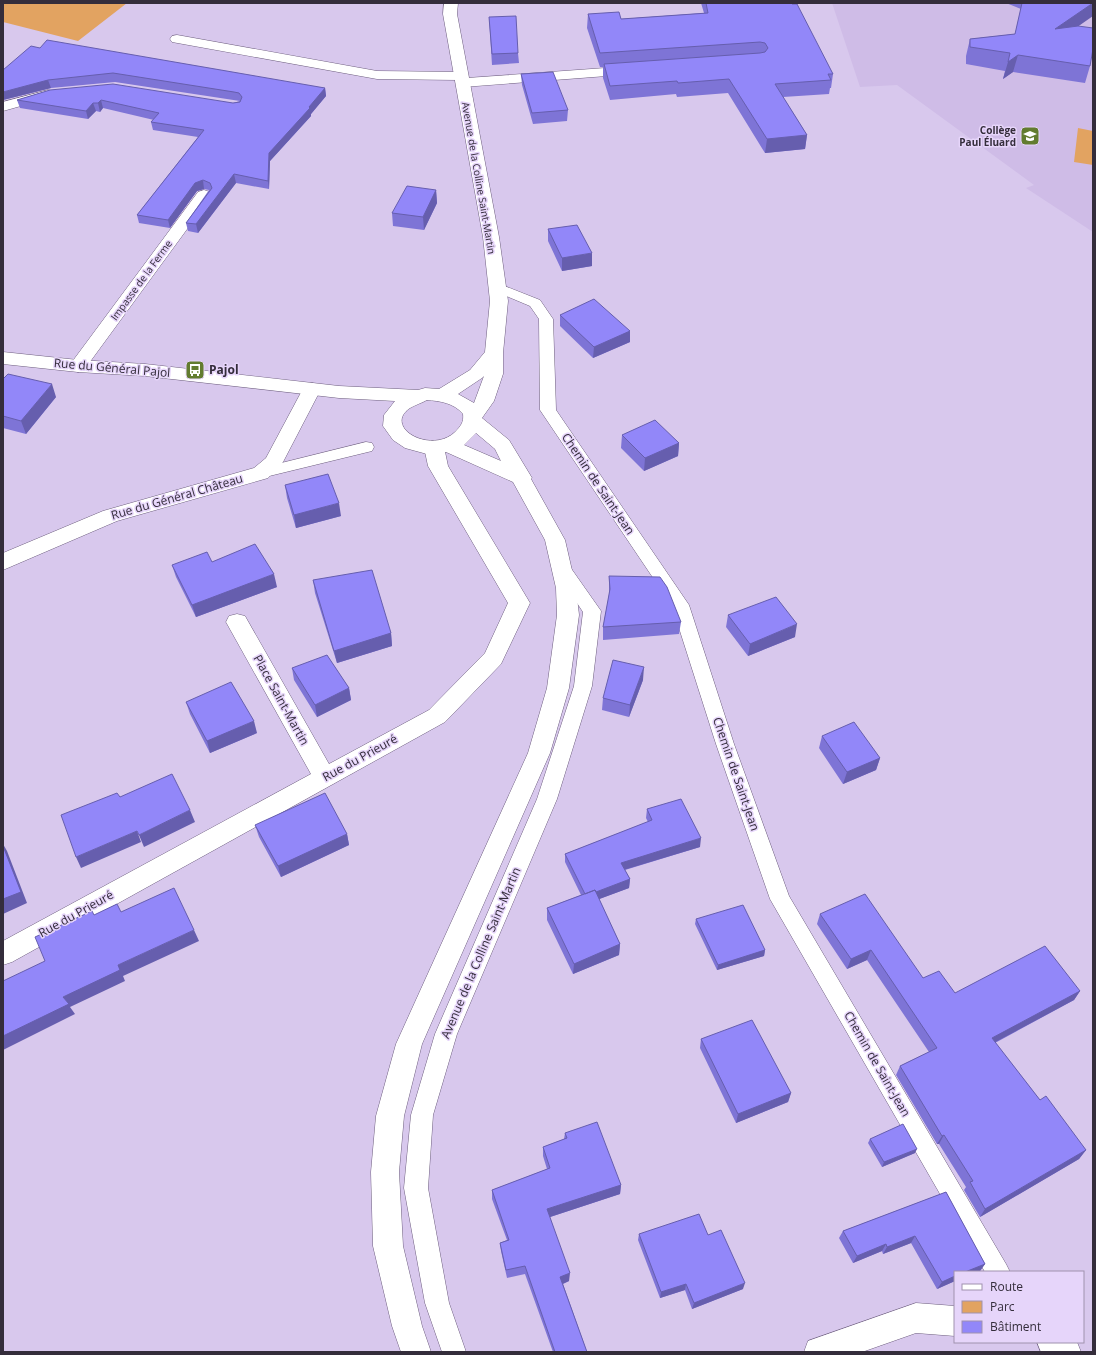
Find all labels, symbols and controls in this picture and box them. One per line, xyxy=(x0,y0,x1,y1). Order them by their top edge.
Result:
street label: Avenue de la Colline Saint-Martin xyxy=(459,101,499,255)
place label: Collège Paul Éluard xyxy=(959,123,1016,149)
school or university icon: Collège Paul Éluard xyxy=(1019,125,1041,147)
street label: Impasse de la Ferme xyxy=(107,237,175,323)
street label: Rue du Général Pajol xyxy=(53,354,171,381)
bus stop icon: Pajol xyxy=(184,359,206,381)
place label: Pajol xyxy=(209,361,239,378)
street label: Chemin de Saint-Jean xyxy=(558,430,639,538)
street label: Rue du Général Château xyxy=(109,470,245,523)
street label: Place Saint-Martin xyxy=(249,651,313,748)
street label: Chemin de Saint-Jean xyxy=(709,715,764,833)
street label: Rue du Prieuré xyxy=(319,730,401,785)
street label: Avenue de la Colline Saint-Martin xyxy=(437,864,524,1041)
street label: Rue du Prieuré xyxy=(35,886,117,941)
street label: Chemin de Saint-Jean xyxy=(840,1008,915,1120)
legend xyxy=(954,1271,1084,1343)
text: Route xyxy=(990,1278,1023,1295)
text: Parc xyxy=(990,1298,1015,1315)
text: Bâtiment xyxy=(990,1318,1041,1335)

